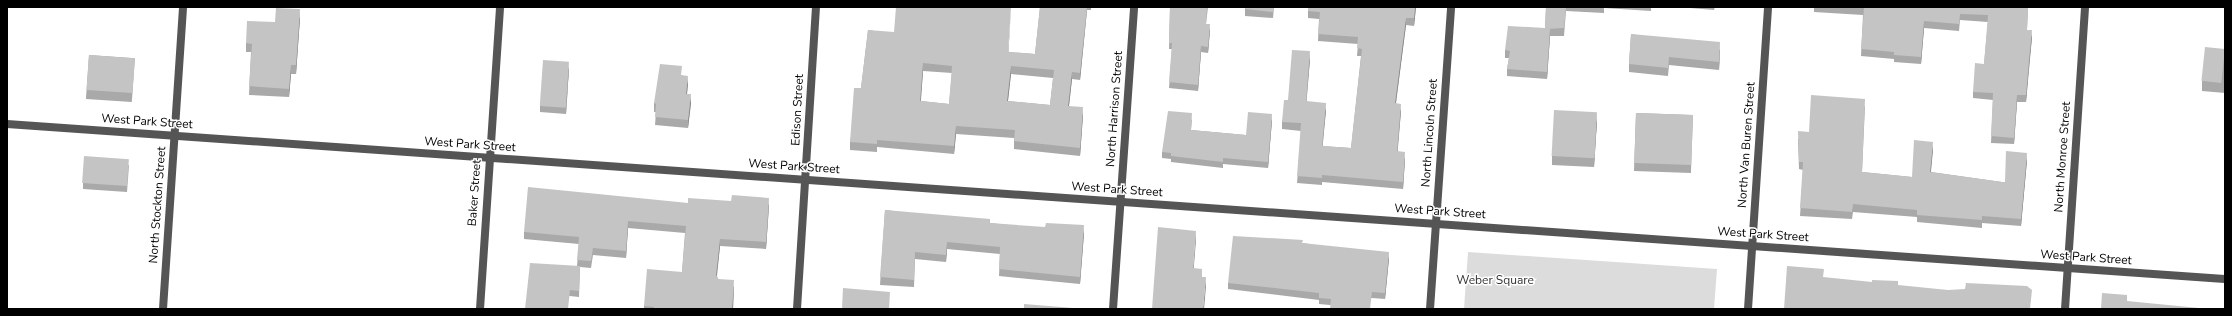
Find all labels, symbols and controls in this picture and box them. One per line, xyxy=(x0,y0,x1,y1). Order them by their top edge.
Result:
street label: North Harrison Street xyxy=(1104,51,1126,167)
street label: Edison Street xyxy=(789,74,807,146)
street label: North Lincoln Street xyxy=(1419,78,1441,188)
street label: North Van Buren Street xyxy=(1735,82,1759,208)
street label: North Monroe Street xyxy=(2052,101,2074,213)
street label: West Park Street xyxy=(101,112,193,132)
street label: West Park Street xyxy=(424,135,516,155)
street label: North Stockton Street xyxy=(147,146,169,264)
street label: West Park Street xyxy=(748,157,840,177)
street label: Baker Street xyxy=(465,159,485,227)
street label: West Park Street xyxy=(1071,180,1163,200)
street label: West Park Street xyxy=(1394,202,1486,222)
street label: West Park Street xyxy=(1717,225,1809,245)
street label: West Park Street xyxy=(2040,248,2132,268)
park label: Weber Square xyxy=(1456,274,1534,288)

